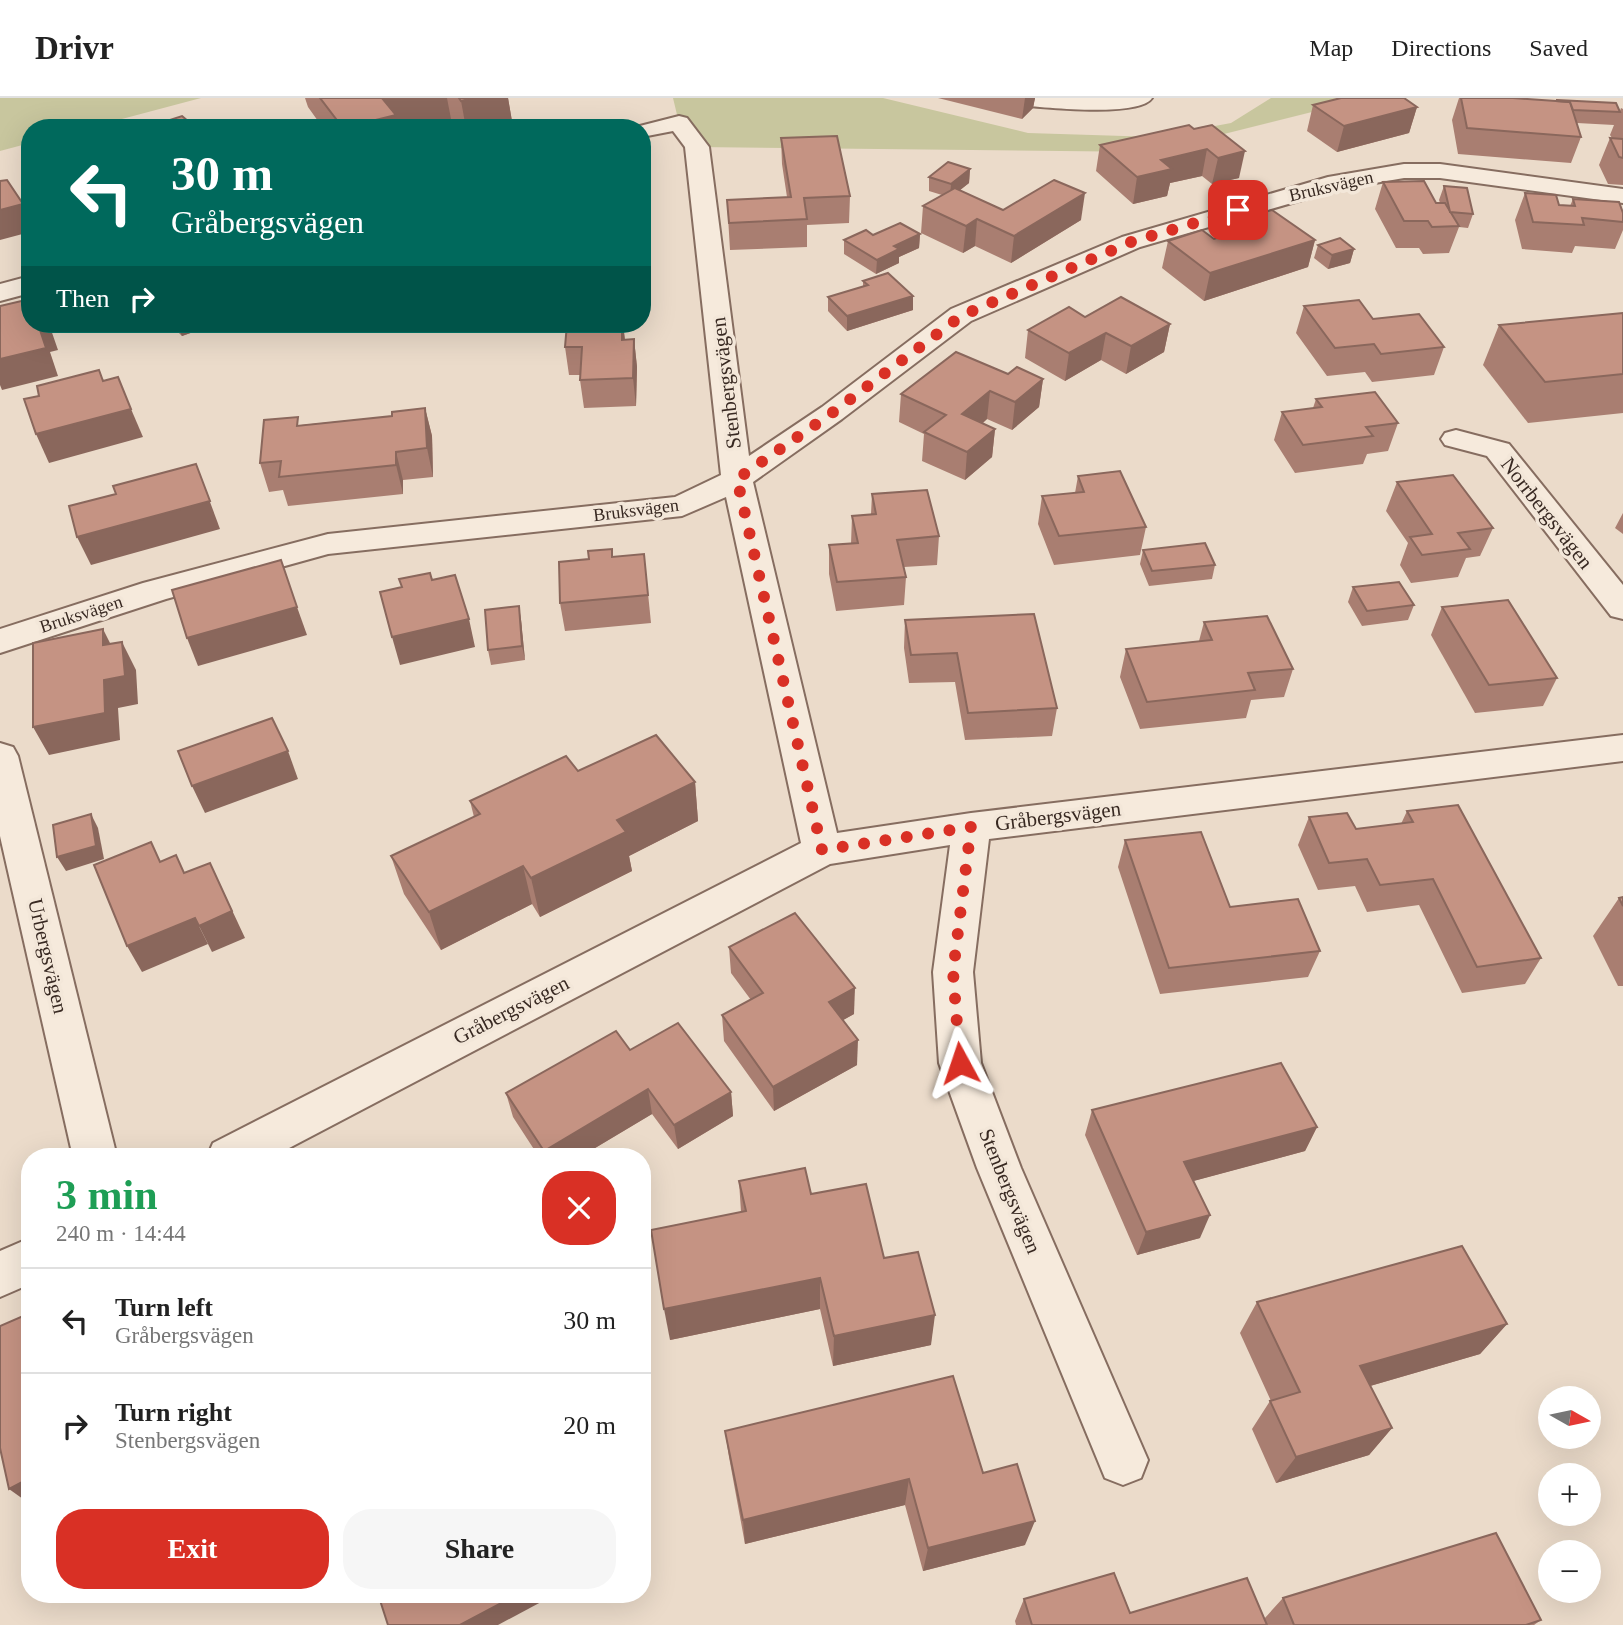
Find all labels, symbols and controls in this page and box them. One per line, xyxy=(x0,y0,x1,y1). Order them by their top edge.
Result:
text: Drivr xyxy=(35,30,114,66)
text: Map xyxy=(1309,35,1353,61)
text: Directions xyxy=(1391,35,1491,61)
text: Saved xyxy=(1529,35,1588,61)
text: 30 m xyxy=(171,146,273,201)
icon: left xyxy=(56,147,147,238)
street label: Bruksvägen xyxy=(1287,167,1375,205)
pin xyxy=(1208,180,1268,240)
icon: arrive xyxy=(1219,191,1257,229)
text: Gråbergsvägen xyxy=(171,204,364,240)
icon: right xyxy=(123,280,161,318)
text: Then xyxy=(56,284,109,313)
street label: Stenbergsvägen xyxy=(706,315,746,450)
street label: Norrbergsvägen xyxy=(1496,452,1598,574)
street label: Bruksvägen xyxy=(592,495,680,525)
street label: Bruksvägen xyxy=(37,591,125,637)
street label: Gråbergsvägen xyxy=(994,796,1123,836)
street label: Urbergsvägen xyxy=(23,896,73,1016)
street label: Gråbergsvägen xyxy=(449,970,573,1049)
position arrow xyxy=(923,1026,997,1100)
street label: Stenbergsvägen xyxy=(974,1125,1046,1257)
button: close xyxy=(542,1171,616,1245)
text: 3 min xyxy=(56,1172,158,1218)
text: 240 m · 14:44 xyxy=(56,1221,186,1246)
text: Turn left xyxy=(115,1293,213,1322)
icon: left xyxy=(56,1302,94,1340)
text: 30 m xyxy=(563,1306,616,1335)
text: Gråbergsvägen xyxy=(115,1323,254,1348)
north arrow xyxy=(1538,1386,1601,1449)
map controls xyxy=(1538,1386,1601,1603)
text: Turn right xyxy=(115,1398,232,1427)
icon: right xyxy=(56,1407,94,1445)
text: 20 m xyxy=(563,1411,616,1440)
text: Stenbergsvägen xyxy=(115,1428,260,1453)
button: + xyxy=(1538,1463,1601,1526)
button: Exit xyxy=(56,1509,329,1589)
button: Share xyxy=(343,1509,616,1589)
button: − xyxy=(1538,1540,1601,1603)

